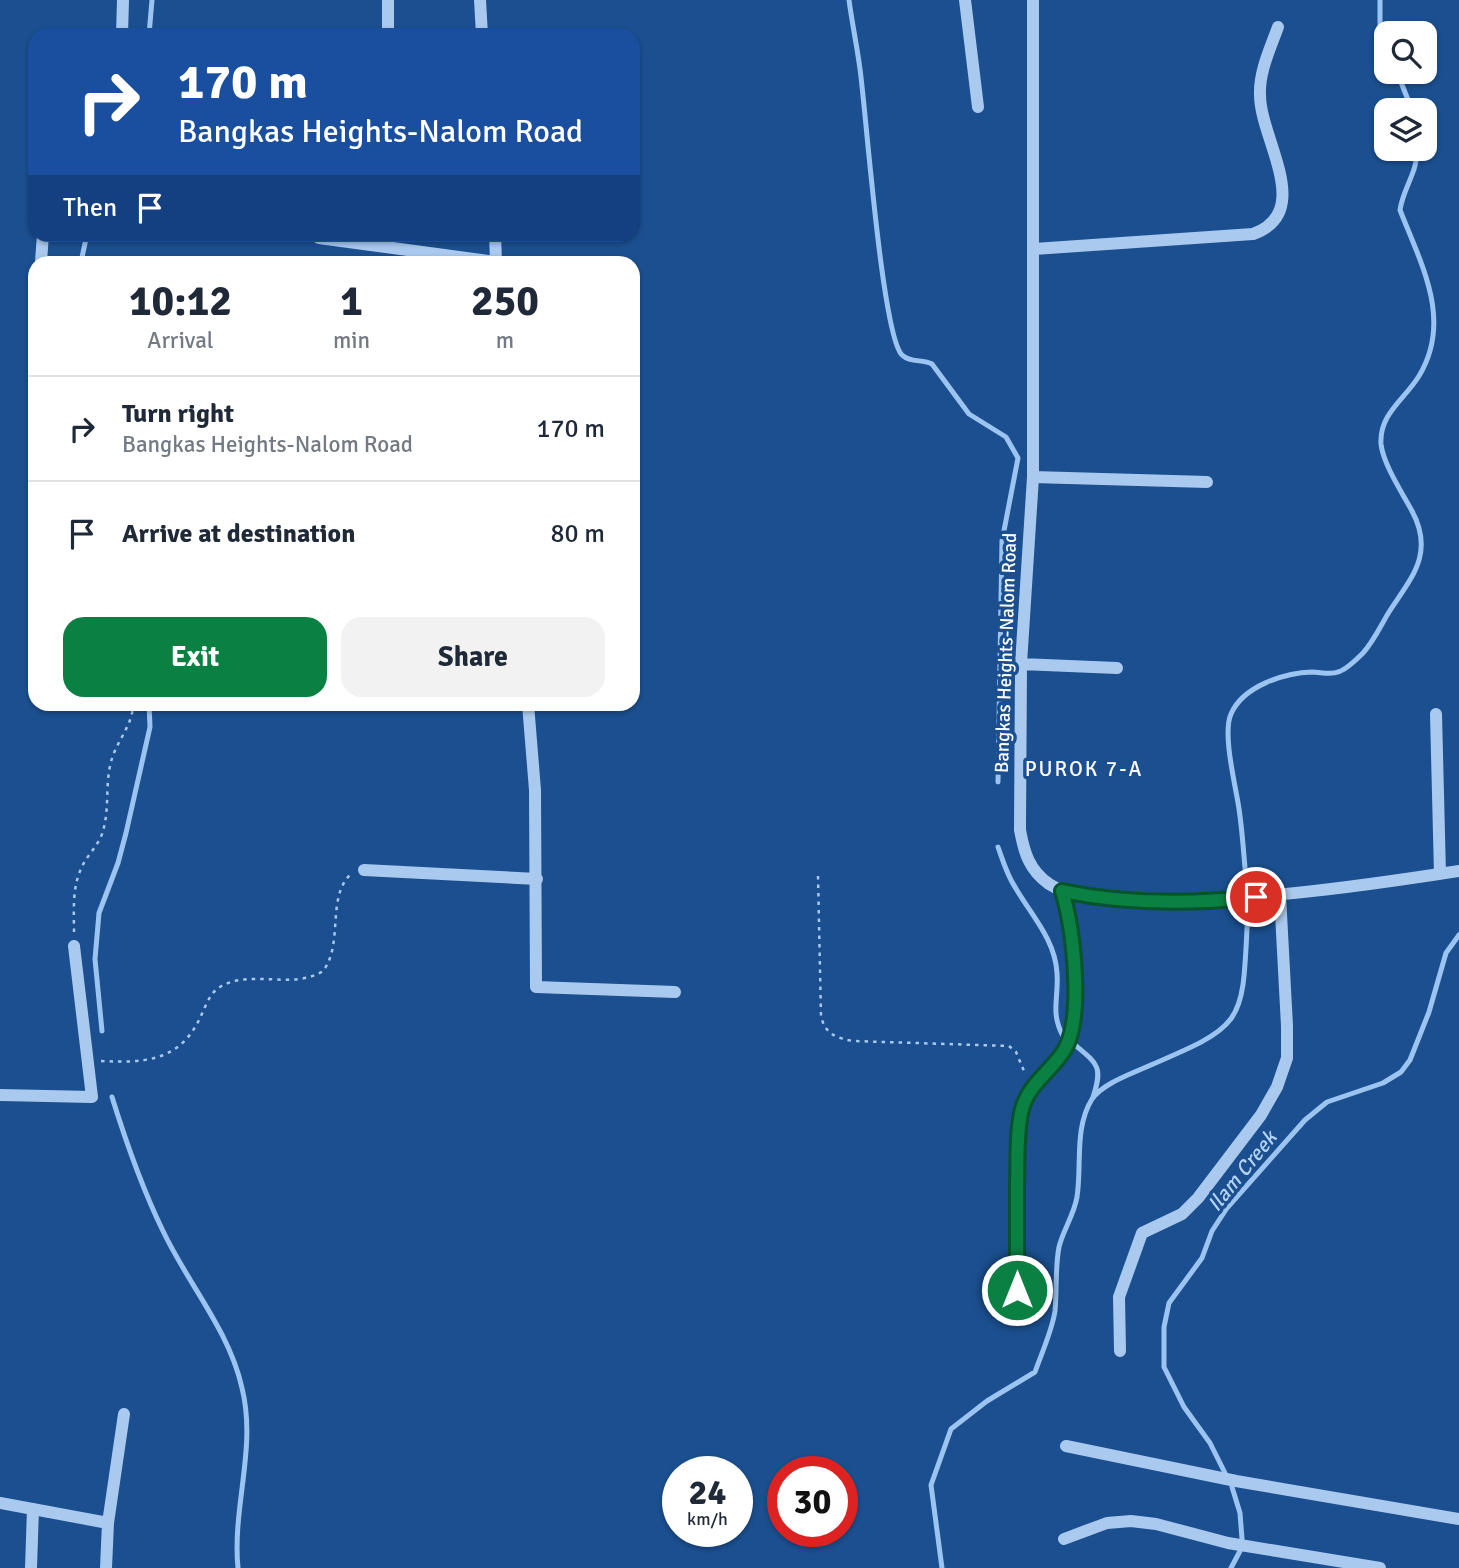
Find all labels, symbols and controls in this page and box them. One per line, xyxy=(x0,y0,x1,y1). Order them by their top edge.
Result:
map controls xyxy=(1374,21,1437,161)
button: search xyxy=(1374,21,1437,84)
text: 170 m xyxy=(178,52,308,112)
icon: right xyxy=(63,56,154,147)
button: layers xyxy=(1374,98,1437,161)
text: Bangkas Heights-Nalom Road xyxy=(178,112,583,151)
icon: arrive xyxy=(131,189,169,227)
text: Then xyxy=(63,192,117,224)
text: 10:12 xyxy=(129,276,232,327)
text: 1 xyxy=(340,276,363,327)
text: 250 xyxy=(471,276,539,327)
text: Arrival xyxy=(147,326,214,355)
text: min xyxy=(333,326,370,355)
text: m xyxy=(496,326,514,355)
text: Turn right xyxy=(122,398,234,430)
icon: right xyxy=(63,410,101,448)
text: 170 m xyxy=(536,413,605,445)
text: Bangkas Heights-Nalom Road xyxy=(122,430,413,459)
icon: arrive xyxy=(63,515,101,553)
text: Arrive at destination xyxy=(122,518,355,550)
text: 80 m xyxy=(550,518,605,550)
street label: Bangkas Heights-Nalom Road xyxy=(990,532,1022,774)
button: Exit xyxy=(63,617,327,697)
button: Share xyxy=(341,617,605,697)
district label: PUROK 7-A xyxy=(1025,756,1143,782)
pin xyxy=(1226,867,1286,927)
icon: arrive xyxy=(1237,878,1275,916)
water label: Ilam Creek xyxy=(1202,1124,1284,1216)
position arrow xyxy=(980,1253,1054,1327)
speed limit sign: 30 xyxy=(767,1456,858,1547)
text: 24 xyxy=(689,1471,726,1514)
text: km/h xyxy=(687,1508,728,1530)

